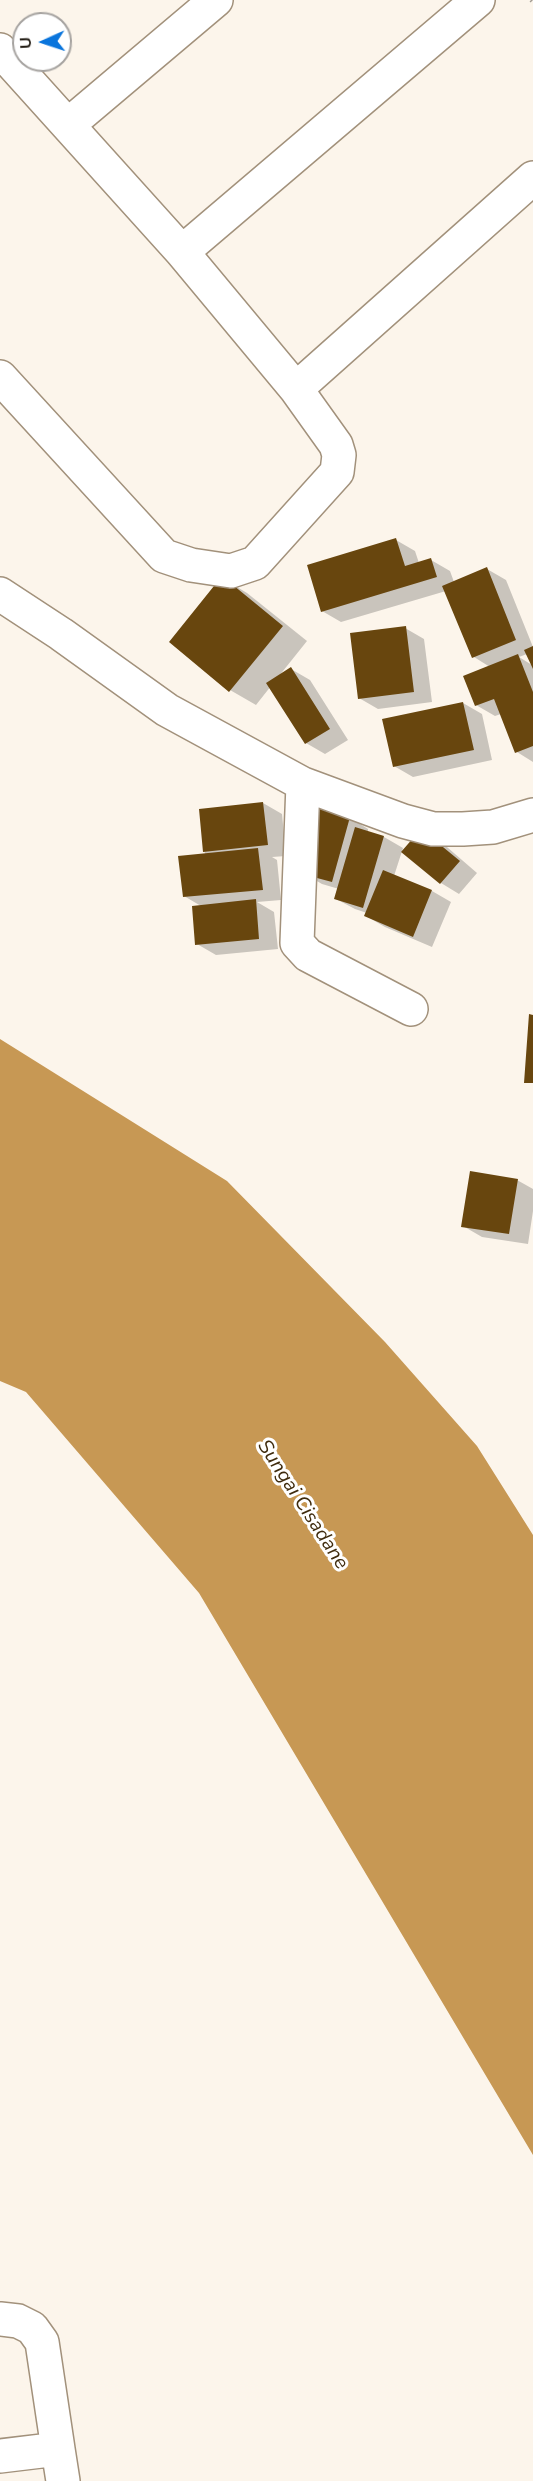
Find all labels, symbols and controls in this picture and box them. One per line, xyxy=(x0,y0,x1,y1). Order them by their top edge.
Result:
north arrow xyxy=(12,12,72,72)
text: U xyxy=(15,36,37,49)
water label: Sungai Cisadane xyxy=(251,1436,353,1574)

